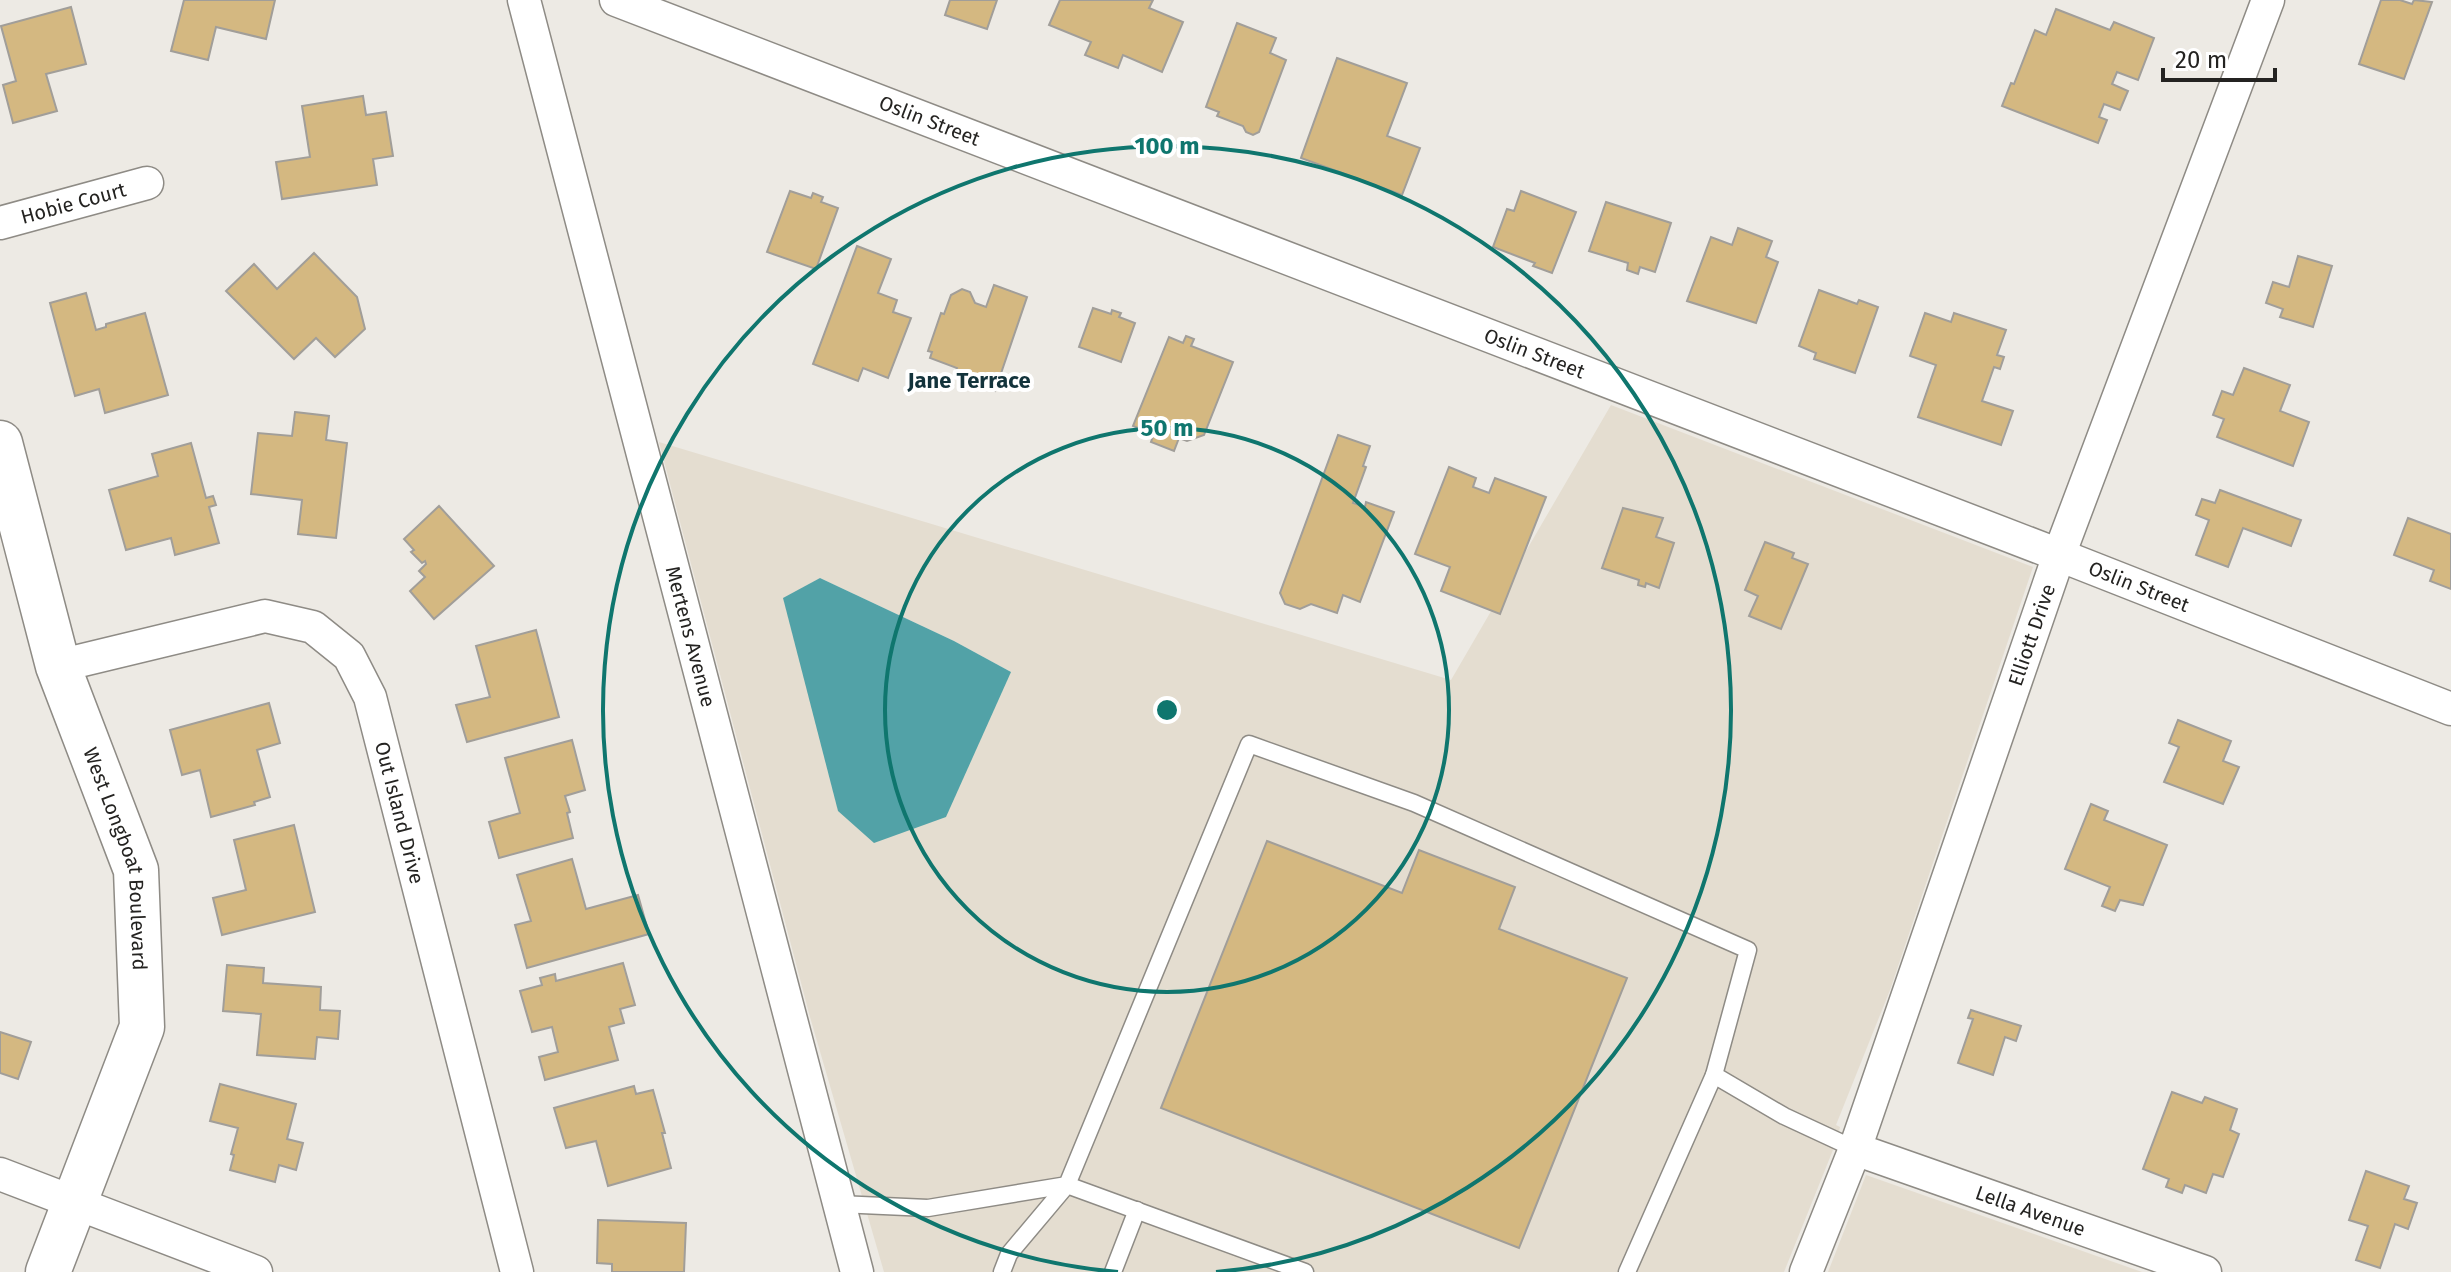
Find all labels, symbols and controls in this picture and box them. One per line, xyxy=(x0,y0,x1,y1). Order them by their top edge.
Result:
scale bar xyxy=(2163,32,2275,82)
text: 20 m xyxy=(2175,46,2227,74)
street label: Oslin Street xyxy=(876,90,984,151)
text: 100 m xyxy=(1134,132,1200,160)
street label: Hobie Court xyxy=(18,177,129,229)
street label: Oslin Street xyxy=(1481,323,1589,384)
district label: Jane Terrace xyxy=(906,367,1031,394)
text: 50 m xyxy=(1141,414,1193,442)
street label: Oslin Street xyxy=(2085,556,2193,617)
street label: Mertens Avenue xyxy=(661,563,721,710)
street label: Elliott Drive xyxy=(2003,581,2060,689)
centre of rings xyxy=(1153,696,1181,724)
street label: Out Island Drive xyxy=(370,739,429,886)
street label: West Longboat Boulevard xyxy=(78,744,152,971)
street label: Lella Avenue xyxy=(1972,1180,2089,1241)

